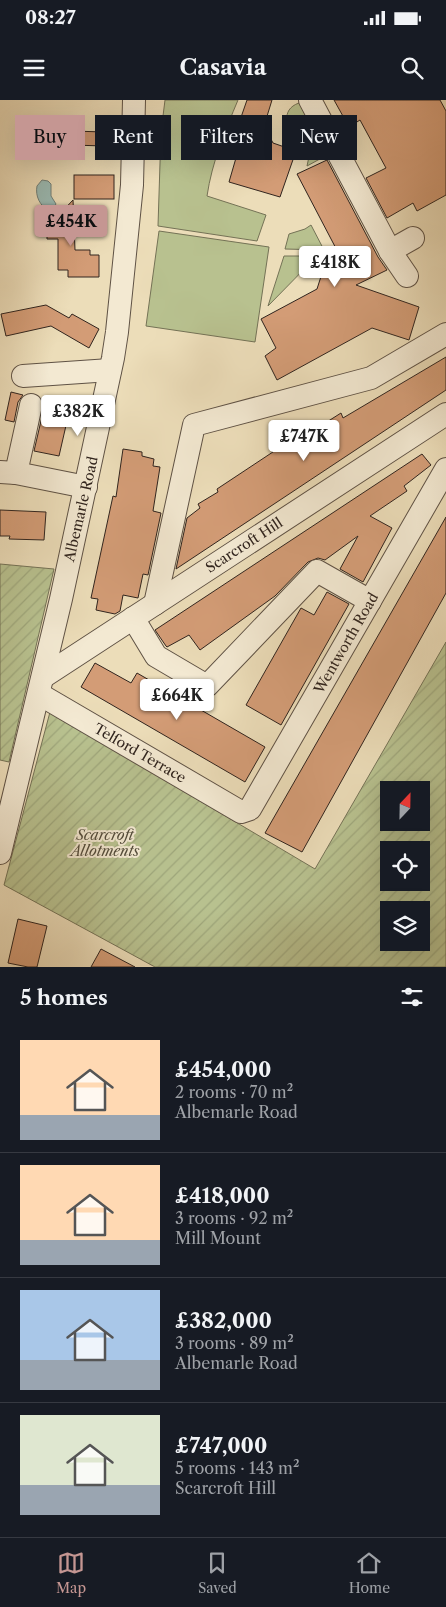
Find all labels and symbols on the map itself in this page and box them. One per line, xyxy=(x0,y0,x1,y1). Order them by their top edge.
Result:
pin: £454K xyxy=(36,204,106,247)
pin: £418K xyxy=(300,246,370,288)
pin: £382K xyxy=(43,394,113,437)
pin: £747K xyxy=(269,420,339,462)
street label: Albemarle Road xyxy=(60,454,102,564)
street label: Scarcroft Hill xyxy=(202,513,286,577)
street label: Wentworth Road xyxy=(309,589,382,698)
pin: £664K xyxy=(142,678,212,721)
street label: Telford Terrace xyxy=(91,719,189,787)
north arrow xyxy=(380,781,430,831)
park label: Scarcroft Allotments xyxy=(69,826,140,860)

